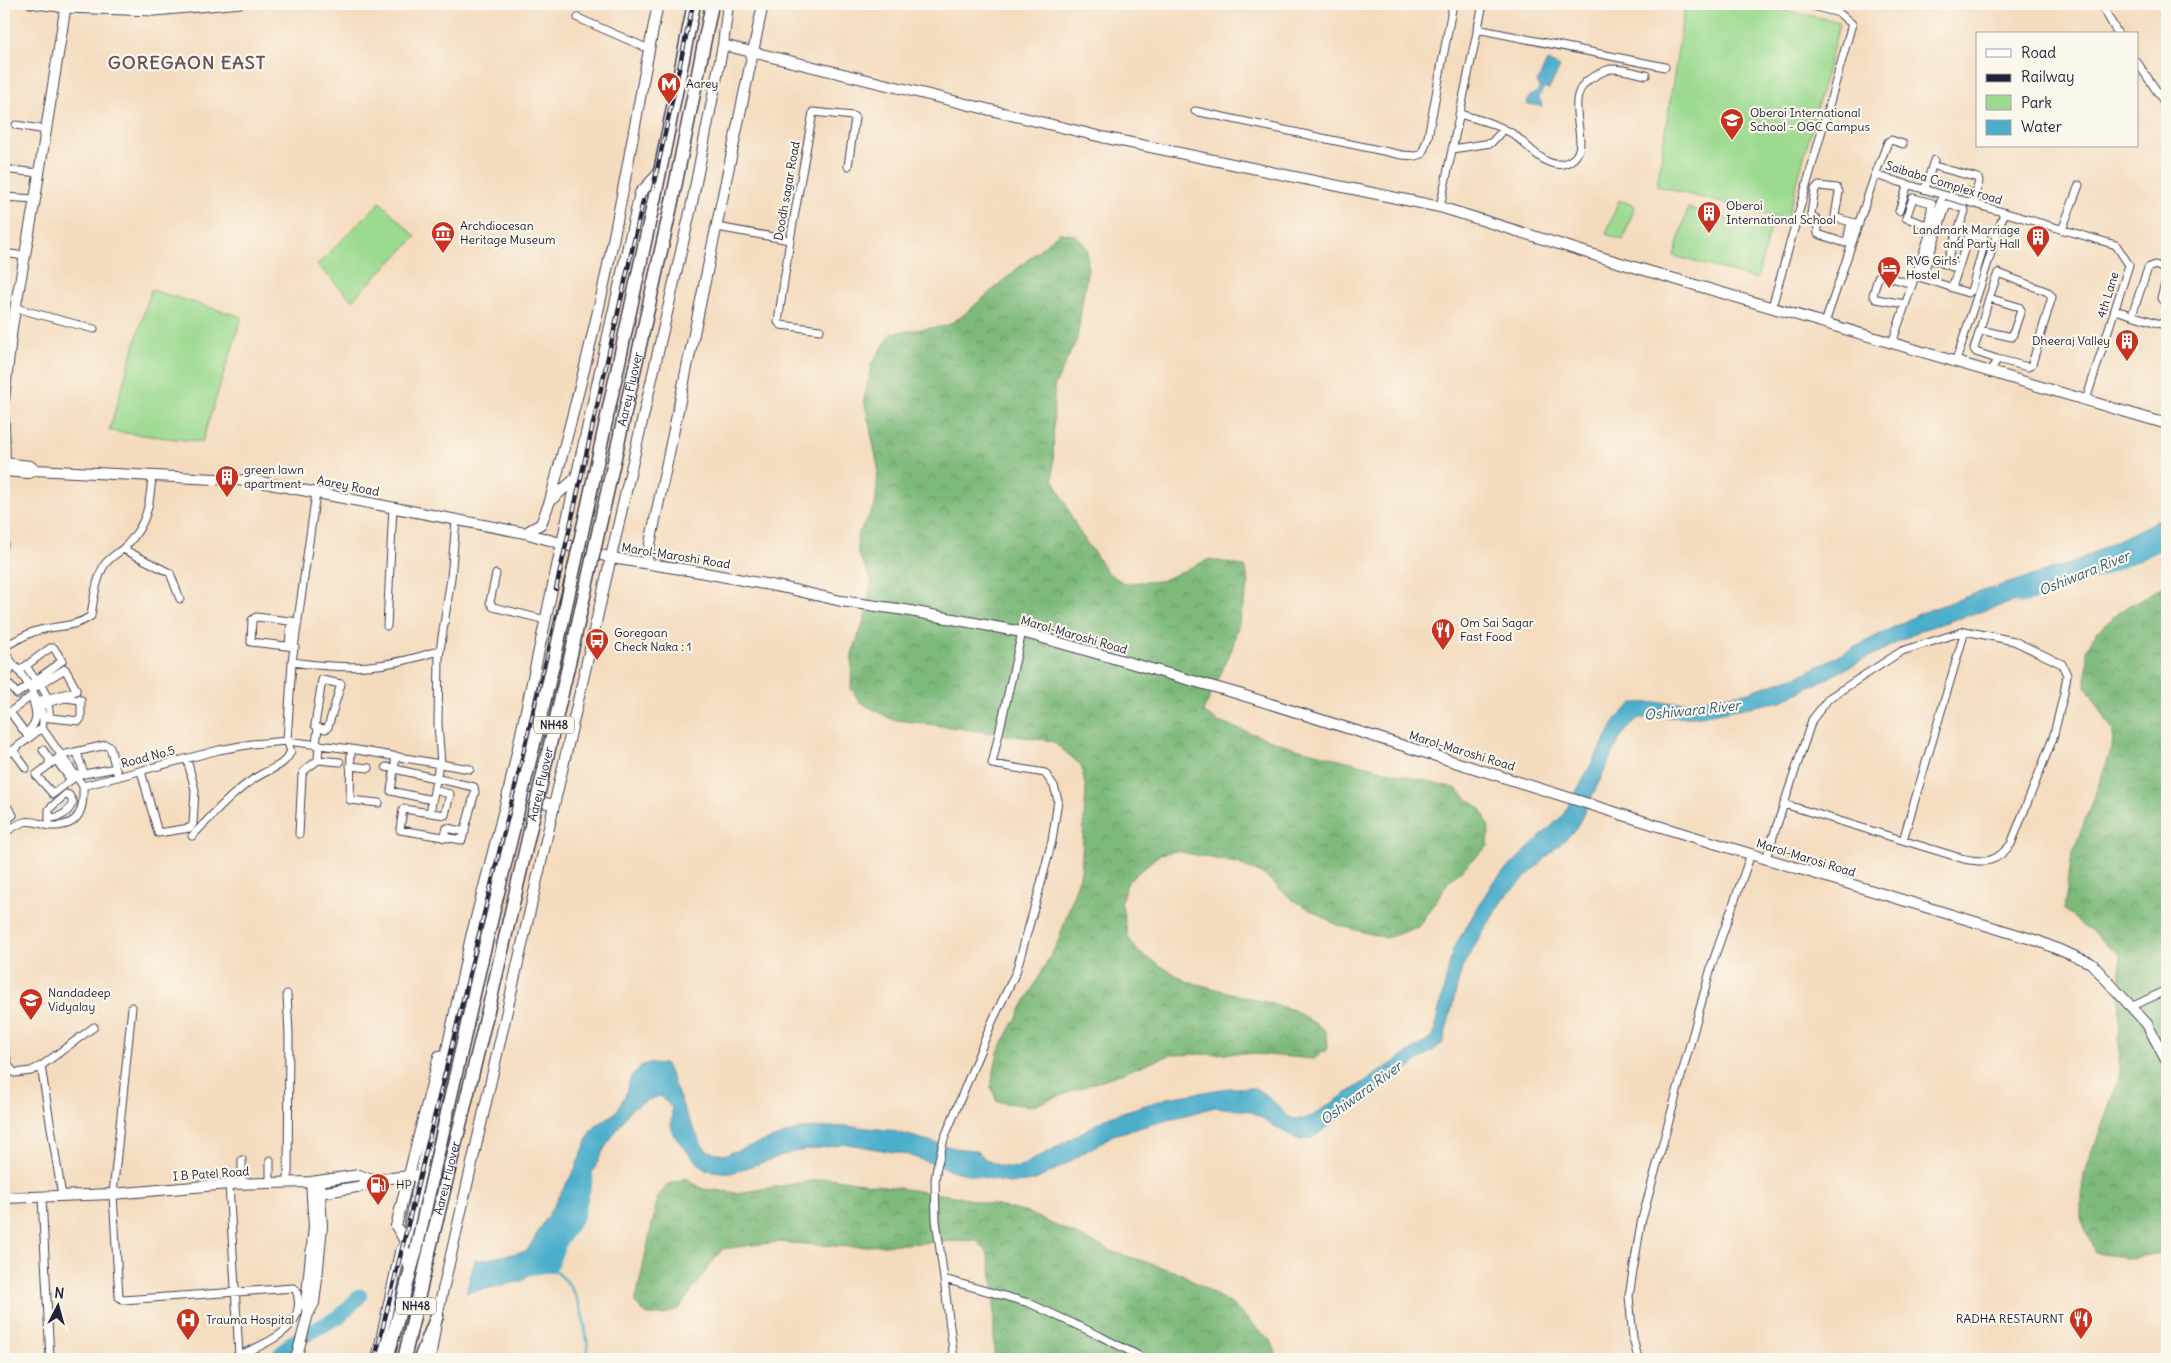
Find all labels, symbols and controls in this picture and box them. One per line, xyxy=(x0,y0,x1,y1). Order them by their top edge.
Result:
legend xyxy=(1976,32,2138,148)
text: Road xyxy=(2021,43,2056,62)
district label: GOREGAON EAST xyxy=(108,51,266,74)
text: Railway xyxy=(2021,67,2075,86)
metro station icon: Aarey xyxy=(656,71,682,105)
place label: Aarey xyxy=(686,76,718,91)
text: Park xyxy=(2021,93,2052,112)
place label: Oberoi International School - OGC Campus xyxy=(1750,105,1870,134)
school or university icon: Oberoi International School - OGC Campus xyxy=(1719,107,1745,141)
text: Water xyxy=(2021,117,2062,136)
street label: Doodh sagar Road xyxy=(770,140,803,242)
street label: Saibaba Complex road xyxy=(1884,158,2004,207)
place label: Oberoi International School xyxy=(1726,198,1836,227)
building icon: Oberoi International School xyxy=(1696,200,1722,234)
place label: Archdiocesan Heritage Museum xyxy=(460,218,556,247)
museum icon: Archdiocesan Heritage Museum xyxy=(430,220,456,254)
place label: Landmark Marriage and Party Hall xyxy=(1913,222,2020,251)
building icon: Landmark Marriage and Party Hall xyxy=(2025,224,2051,258)
place label: RVG Girls' Hostel xyxy=(1906,253,1959,282)
hotel icon: RVG Girls' Hostel xyxy=(1876,255,1902,289)
street label: 4th Lane xyxy=(2093,270,2122,320)
building icon: Dheeraj Valley xyxy=(2114,328,2140,362)
place label: Dheeraj Valley xyxy=(2032,333,2110,348)
street label: Aarey Flyover xyxy=(614,350,645,428)
place label: green lawn apartment xyxy=(244,462,304,491)
building icon: green lawn apartment xyxy=(214,464,240,498)
street label: Aarey Road xyxy=(316,472,381,499)
street label: Marol-Maroshi Road xyxy=(621,539,732,572)
water label: Oshiwara River xyxy=(2036,546,2134,599)
street label: Marol-Maroshi Road xyxy=(1019,612,1129,657)
place label: Om Sai Sagar Fast Food xyxy=(1460,615,1534,644)
restaurant icon: Om Sai Sagar Fast Food xyxy=(1430,617,1456,651)
place label: Goregoan Check Naka : 1 xyxy=(614,625,692,654)
bus stop icon: Goregoan Check Naka : 1 xyxy=(584,627,610,661)
water label: Oshiwara River xyxy=(1643,696,1743,724)
road number: NH48 xyxy=(534,716,574,734)
street label: Marol-Maroshi Road xyxy=(1407,727,1517,774)
street label: Road No.5 xyxy=(119,742,177,771)
street label: Aarey Flyover xyxy=(524,745,556,823)
street label: Marol-Marosi Road xyxy=(1755,835,1858,880)
place label: Nandadeep Vidyalay xyxy=(48,985,111,1014)
school or university icon: Nandadeep Vidyalay xyxy=(18,987,44,1021)
water label: Oshiwara River xyxy=(1317,1056,1407,1129)
street label: Aarey Flyover xyxy=(430,1139,463,1217)
street label: I B Patel Road xyxy=(172,1163,250,1184)
fuel station icon: HP xyxy=(365,1172,391,1206)
place label: HP xyxy=(396,1177,412,1192)
north arrow xyxy=(32,1280,82,1330)
text: N xyxy=(54,1284,65,1303)
road number: NH48 xyxy=(396,1298,436,1314)
restaurant icon: RADHA RESTAURNT xyxy=(2068,1306,2094,1340)
hospital icon: Trauma Hospital xyxy=(175,1307,201,1341)
place label: RADHA RESTAURNT xyxy=(1956,1311,2064,1326)
place label: Trauma Hospital xyxy=(206,1312,294,1327)

